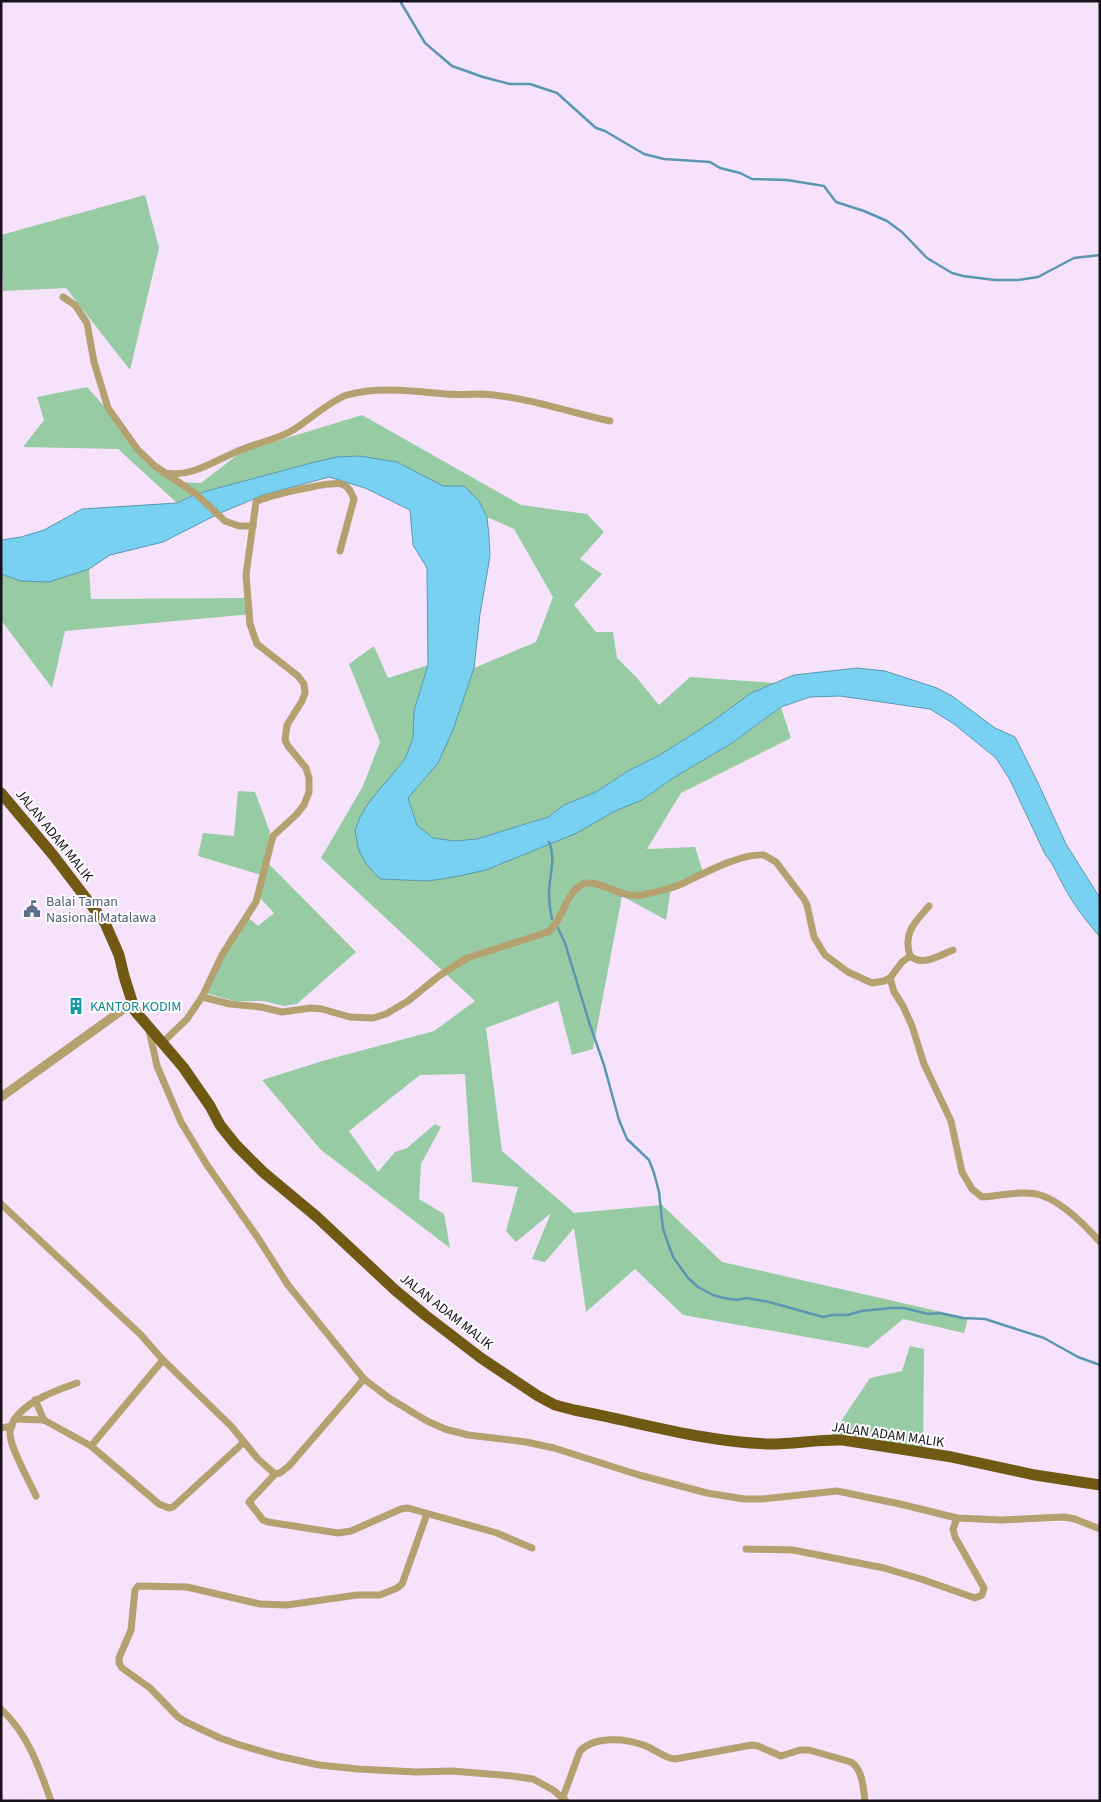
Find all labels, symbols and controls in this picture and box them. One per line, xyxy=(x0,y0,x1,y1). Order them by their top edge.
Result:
street label: JALAN ADAM MALIK xyxy=(11,785,98,887)
place label: Balai Taman Nasional Matalawa xyxy=(46,892,156,928)
public building icon: Balai Taman Nasional Matalawa xyxy=(22,899,42,919)
building icon: KANTOR KODIM xyxy=(66,996,86,1016)
place label: KANTOR KODIM xyxy=(90,997,181,1017)
street label: JALAN ADAM MALIK xyxy=(395,1269,498,1355)
street label: JALAN ADAM MALIK xyxy=(830,1417,946,1453)

